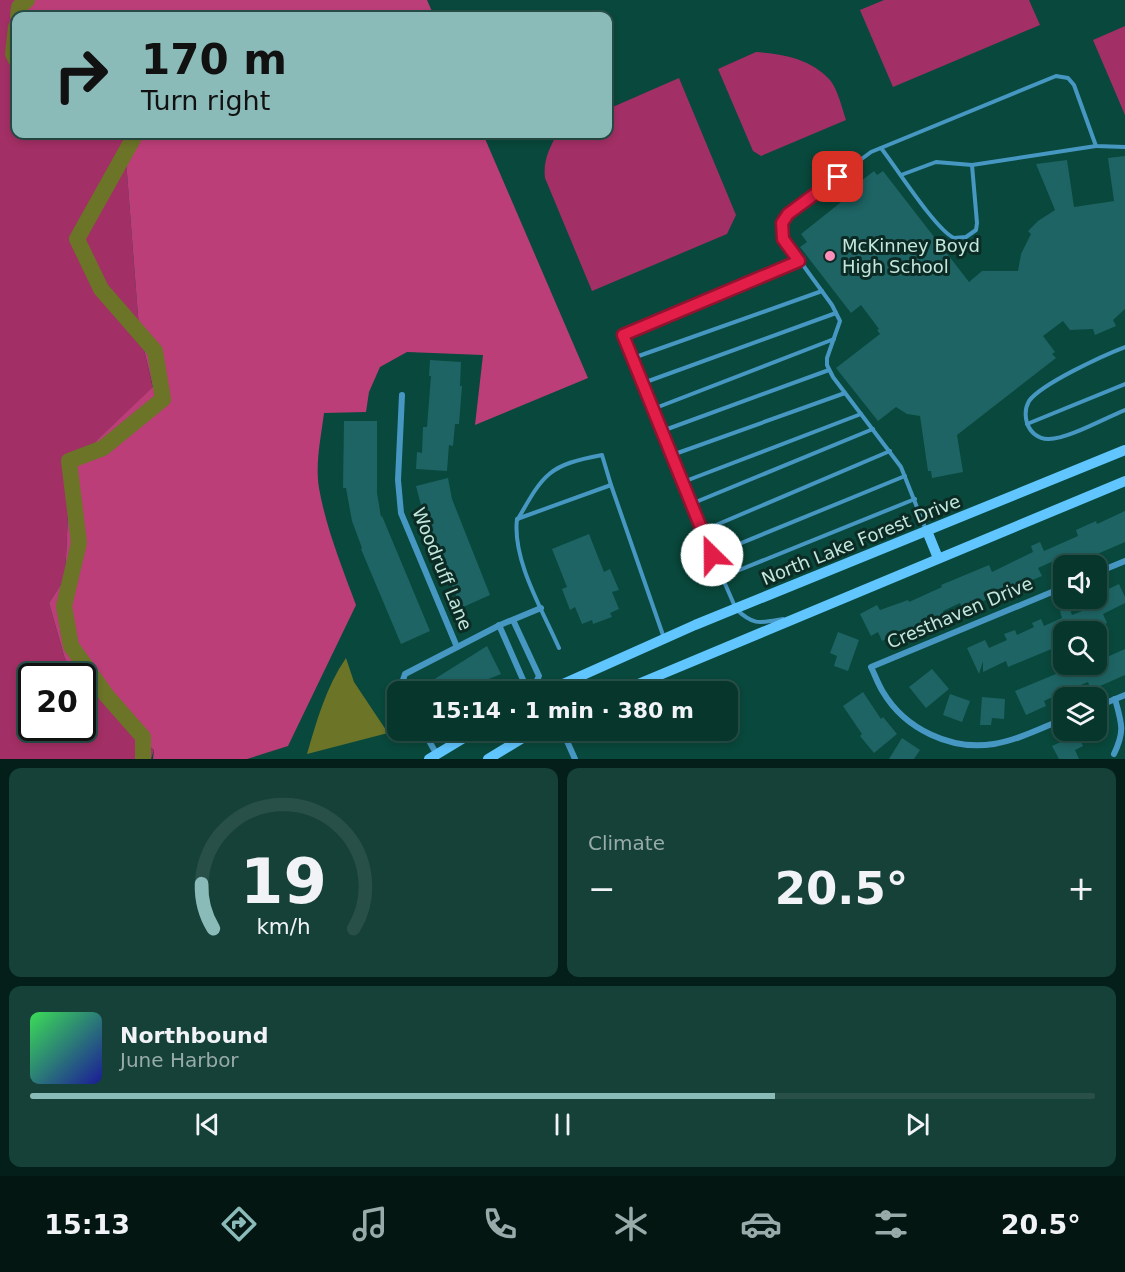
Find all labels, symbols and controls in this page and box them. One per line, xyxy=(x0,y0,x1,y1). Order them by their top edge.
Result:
text: 170 m xyxy=(141,35,287,84)
icon: right xyxy=(42,36,120,114)
text: Turn right xyxy=(141,85,270,116)
pin xyxy=(812,151,863,202)
icon: arrive xyxy=(821,160,854,193)
place label: McKinney Boyd High School xyxy=(842,235,980,277)
marker: McKinney Boyd High School xyxy=(823,249,837,263)
street label: North Lake Forest Drive xyxy=(758,490,963,589)
street label: Woodruff Lane xyxy=(408,504,477,633)
position arrow xyxy=(680,523,744,587)
map controls xyxy=(1053,555,1107,741)
button: sound xyxy=(1053,555,1107,609)
street label: Cresthaven Drive xyxy=(884,572,1036,653)
button: search xyxy=(1053,621,1107,675)
speed limit sign: 20 xyxy=(18,663,96,741)
button: layers xyxy=(1053,687,1107,741)
text: 15:14 · 1 min · 380 m xyxy=(431,698,694,723)
text: Climate xyxy=(588,831,665,855)
text: 19 xyxy=(240,845,327,918)
text: 20.5° xyxy=(775,862,908,915)
text: − xyxy=(588,869,616,908)
text: + xyxy=(1067,869,1095,908)
text: km/h xyxy=(256,915,311,940)
text: Northbound xyxy=(120,1023,269,1048)
text: June Harbor xyxy=(120,1048,239,1072)
icon: previous xyxy=(191,1108,224,1141)
icon: pause xyxy=(546,1108,579,1141)
icon: next xyxy=(901,1108,934,1141)
icon: directions xyxy=(218,1203,260,1245)
icon: music xyxy=(349,1203,391,1245)
icon: phone xyxy=(479,1203,521,1245)
icon: climate xyxy=(610,1203,652,1245)
icon: car xyxy=(740,1203,782,1245)
icon: filters xyxy=(870,1203,912,1245)
text: 15:13 xyxy=(44,1209,130,1240)
text: 20.5° xyxy=(1001,1209,1081,1240)

